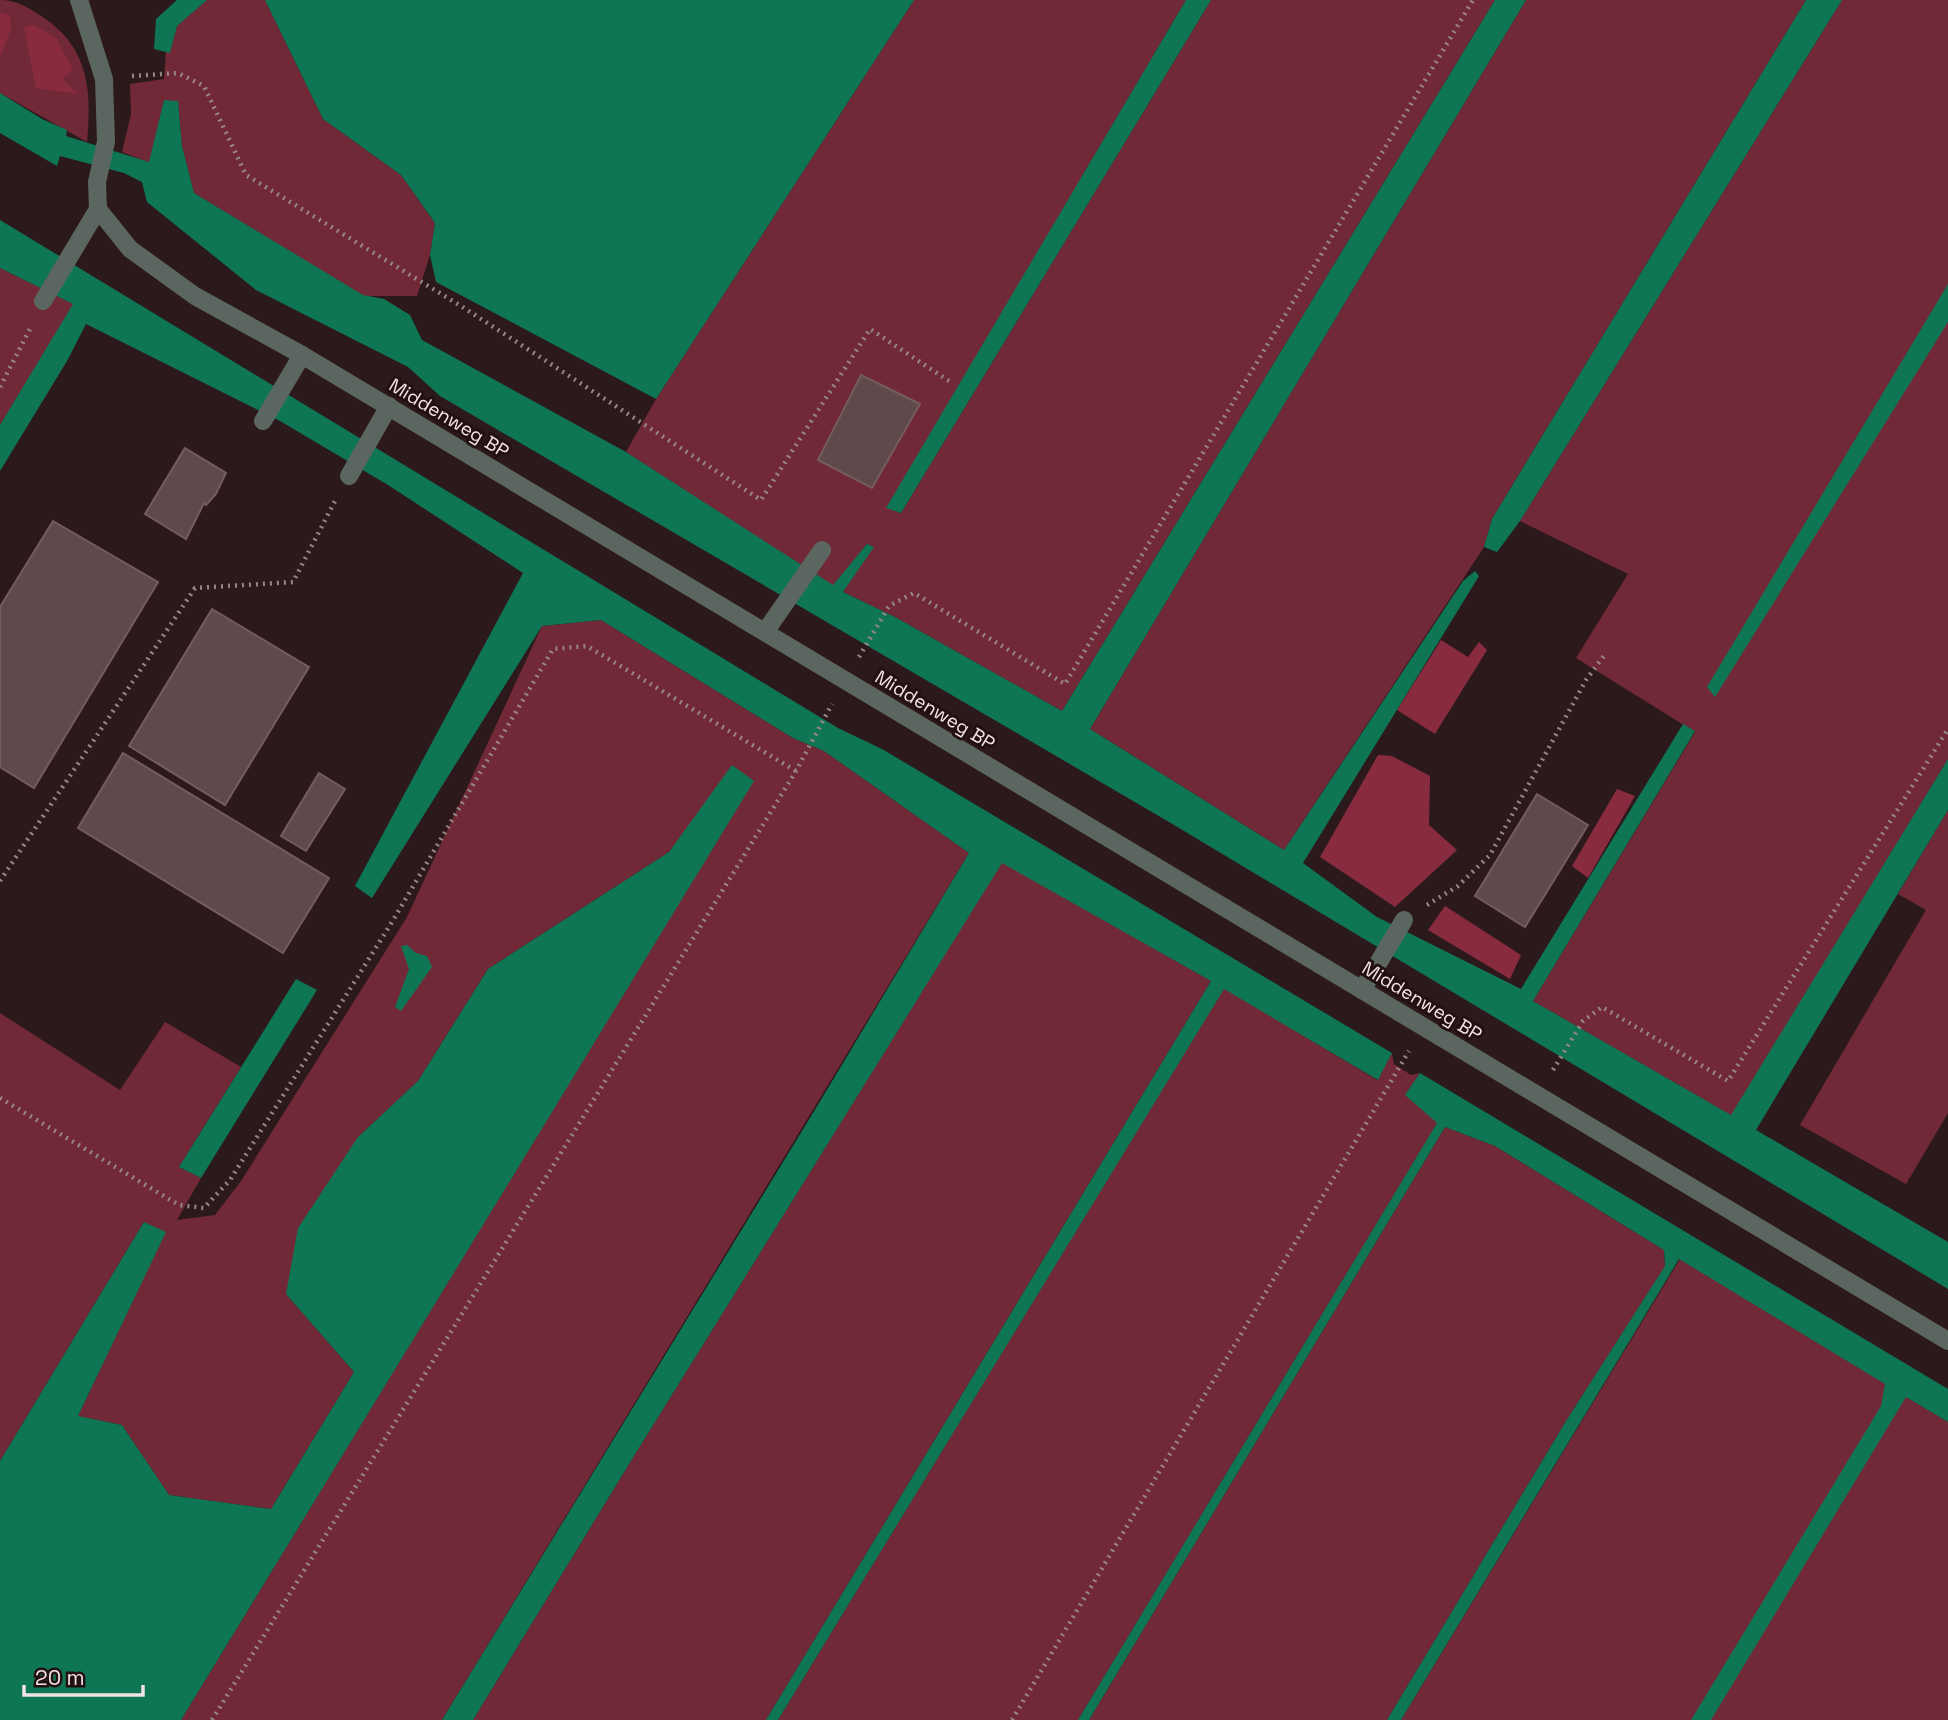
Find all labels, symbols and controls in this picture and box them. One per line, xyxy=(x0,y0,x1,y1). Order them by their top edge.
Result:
street label: Middenweg BP xyxy=(384,372,514,464)
street label: Middenweg BP xyxy=(870,664,1000,756)
street label: Middenweg BP xyxy=(1357,955,1487,1047)
scale bar xyxy=(24,1654,144,1698)
text: 20 m xyxy=(35,1664,85,1691)

